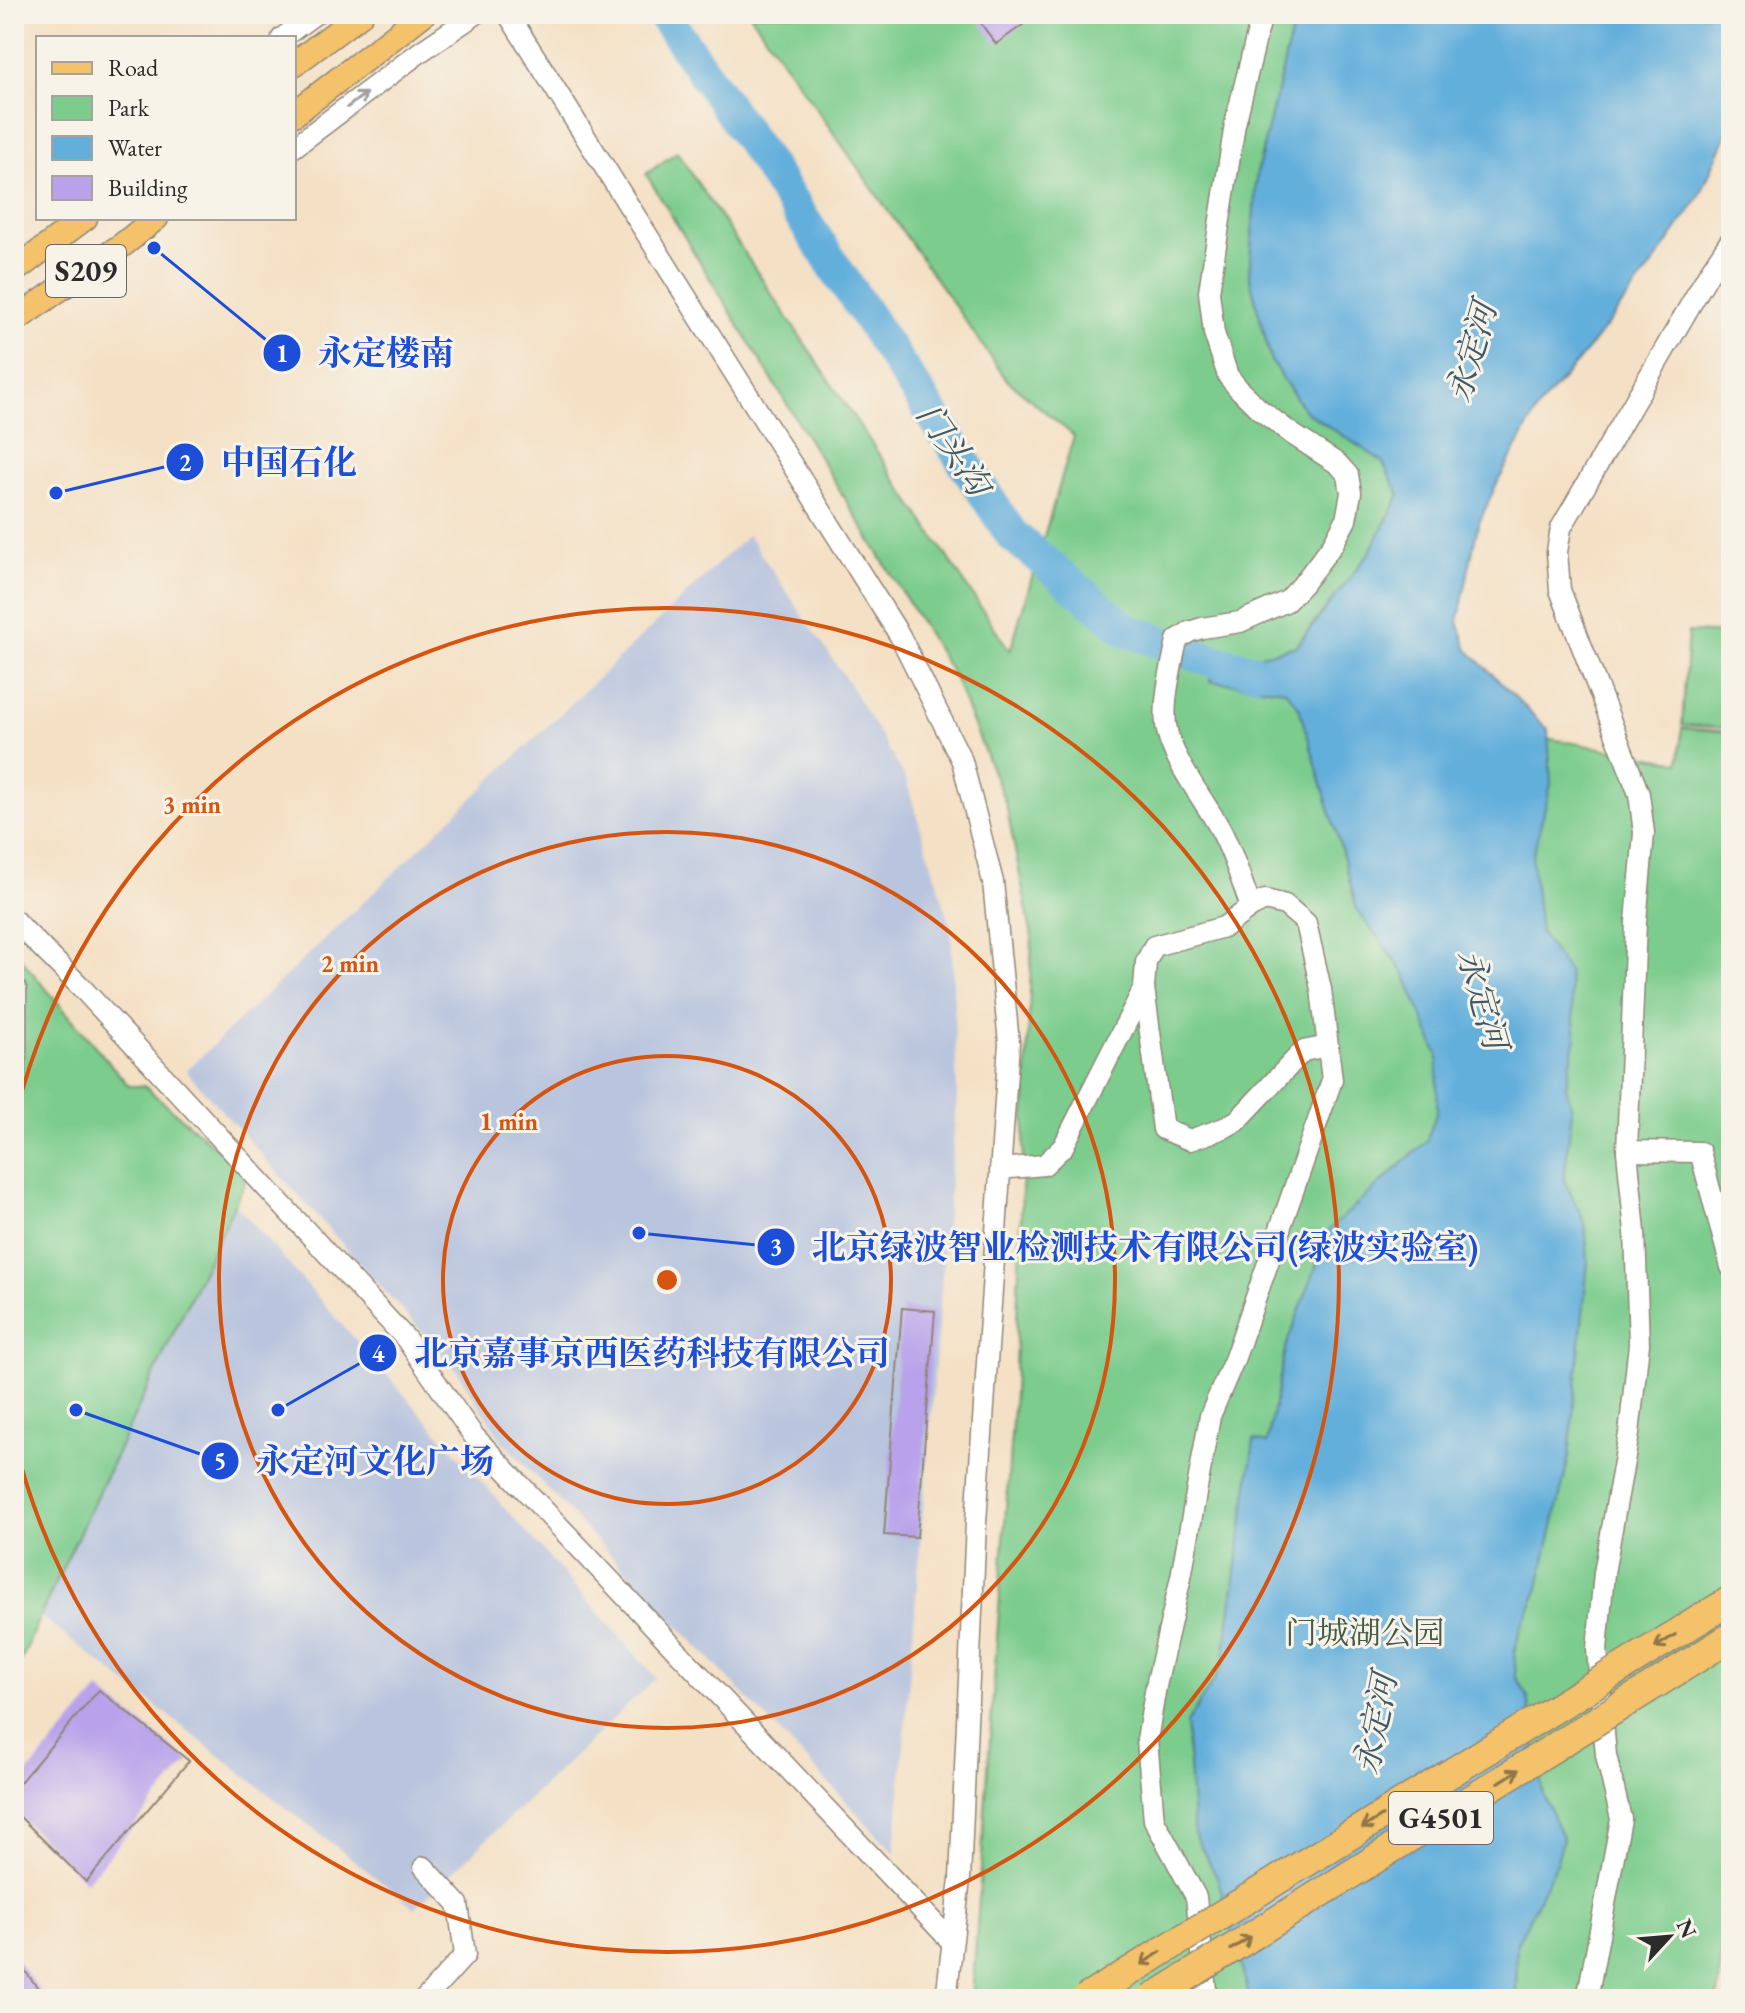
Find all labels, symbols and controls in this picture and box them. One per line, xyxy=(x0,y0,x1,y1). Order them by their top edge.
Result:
legend xyxy=(36,36,296,220)
text: Road xyxy=(108,52,159,83)
text: Park xyxy=(108,92,150,123)
one-way arrow xyxy=(345,92,367,108)
text: Water xyxy=(108,132,162,163)
text: Building xyxy=(108,172,188,203)
road number: S209 xyxy=(46,245,126,297)
water label: 永定河 xyxy=(1436,291,1508,407)
callout: 永定楼南 xyxy=(262,324,470,382)
text: 永定楼南 xyxy=(318,331,454,375)
text: 1 xyxy=(276,338,288,369)
water label: 门头沟 xyxy=(907,394,1004,508)
callout: 中国石化 xyxy=(165,433,373,491)
text: 中国石化 xyxy=(221,440,357,484)
text: 2 xyxy=(179,447,192,478)
text: 3 min xyxy=(163,789,222,820)
water label: 永定河 xyxy=(1448,944,1520,1060)
text: 2 min xyxy=(321,948,380,979)
text: 1 min xyxy=(480,1106,539,1137)
callout: 北京绿波智业检测技术有限公司(绿波实验室) xyxy=(756,1218,1494,1276)
text: 北京绿波智业检测技术有限公司(绿波实验室) xyxy=(812,1225,1478,1269)
text: 3 xyxy=(770,1231,782,1262)
centre of rings xyxy=(653,1266,681,1294)
callout: 北京嘉事京西医药科技有限公司 xyxy=(358,1324,906,1382)
text: 北京嘉事京西医药科技有限公司 xyxy=(414,1331,890,1375)
text: 4 xyxy=(372,1338,385,1369)
callout: 永定河文化广场 xyxy=(200,1432,510,1490)
text: 永定河文化广场 xyxy=(256,1439,494,1483)
text: 5 xyxy=(214,1445,226,1476)
park label: 门城湖公园 xyxy=(1285,1612,1445,1654)
one-way arrow xyxy=(1654,1633,1677,1649)
water label: 永定河 xyxy=(1344,1664,1407,1778)
one-way arrow xyxy=(1497,1767,1520,1783)
road number: G4501 xyxy=(1389,1792,1493,1844)
one-way arrow xyxy=(1361,1814,1384,1830)
north arrow xyxy=(1629,1897,1709,1977)
text: N xyxy=(1670,1914,1704,1943)
one-way arrow xyxy=(1229,1934,1252,1950)
one-way arrow xyxy=(1140,1951,1163,1967)

